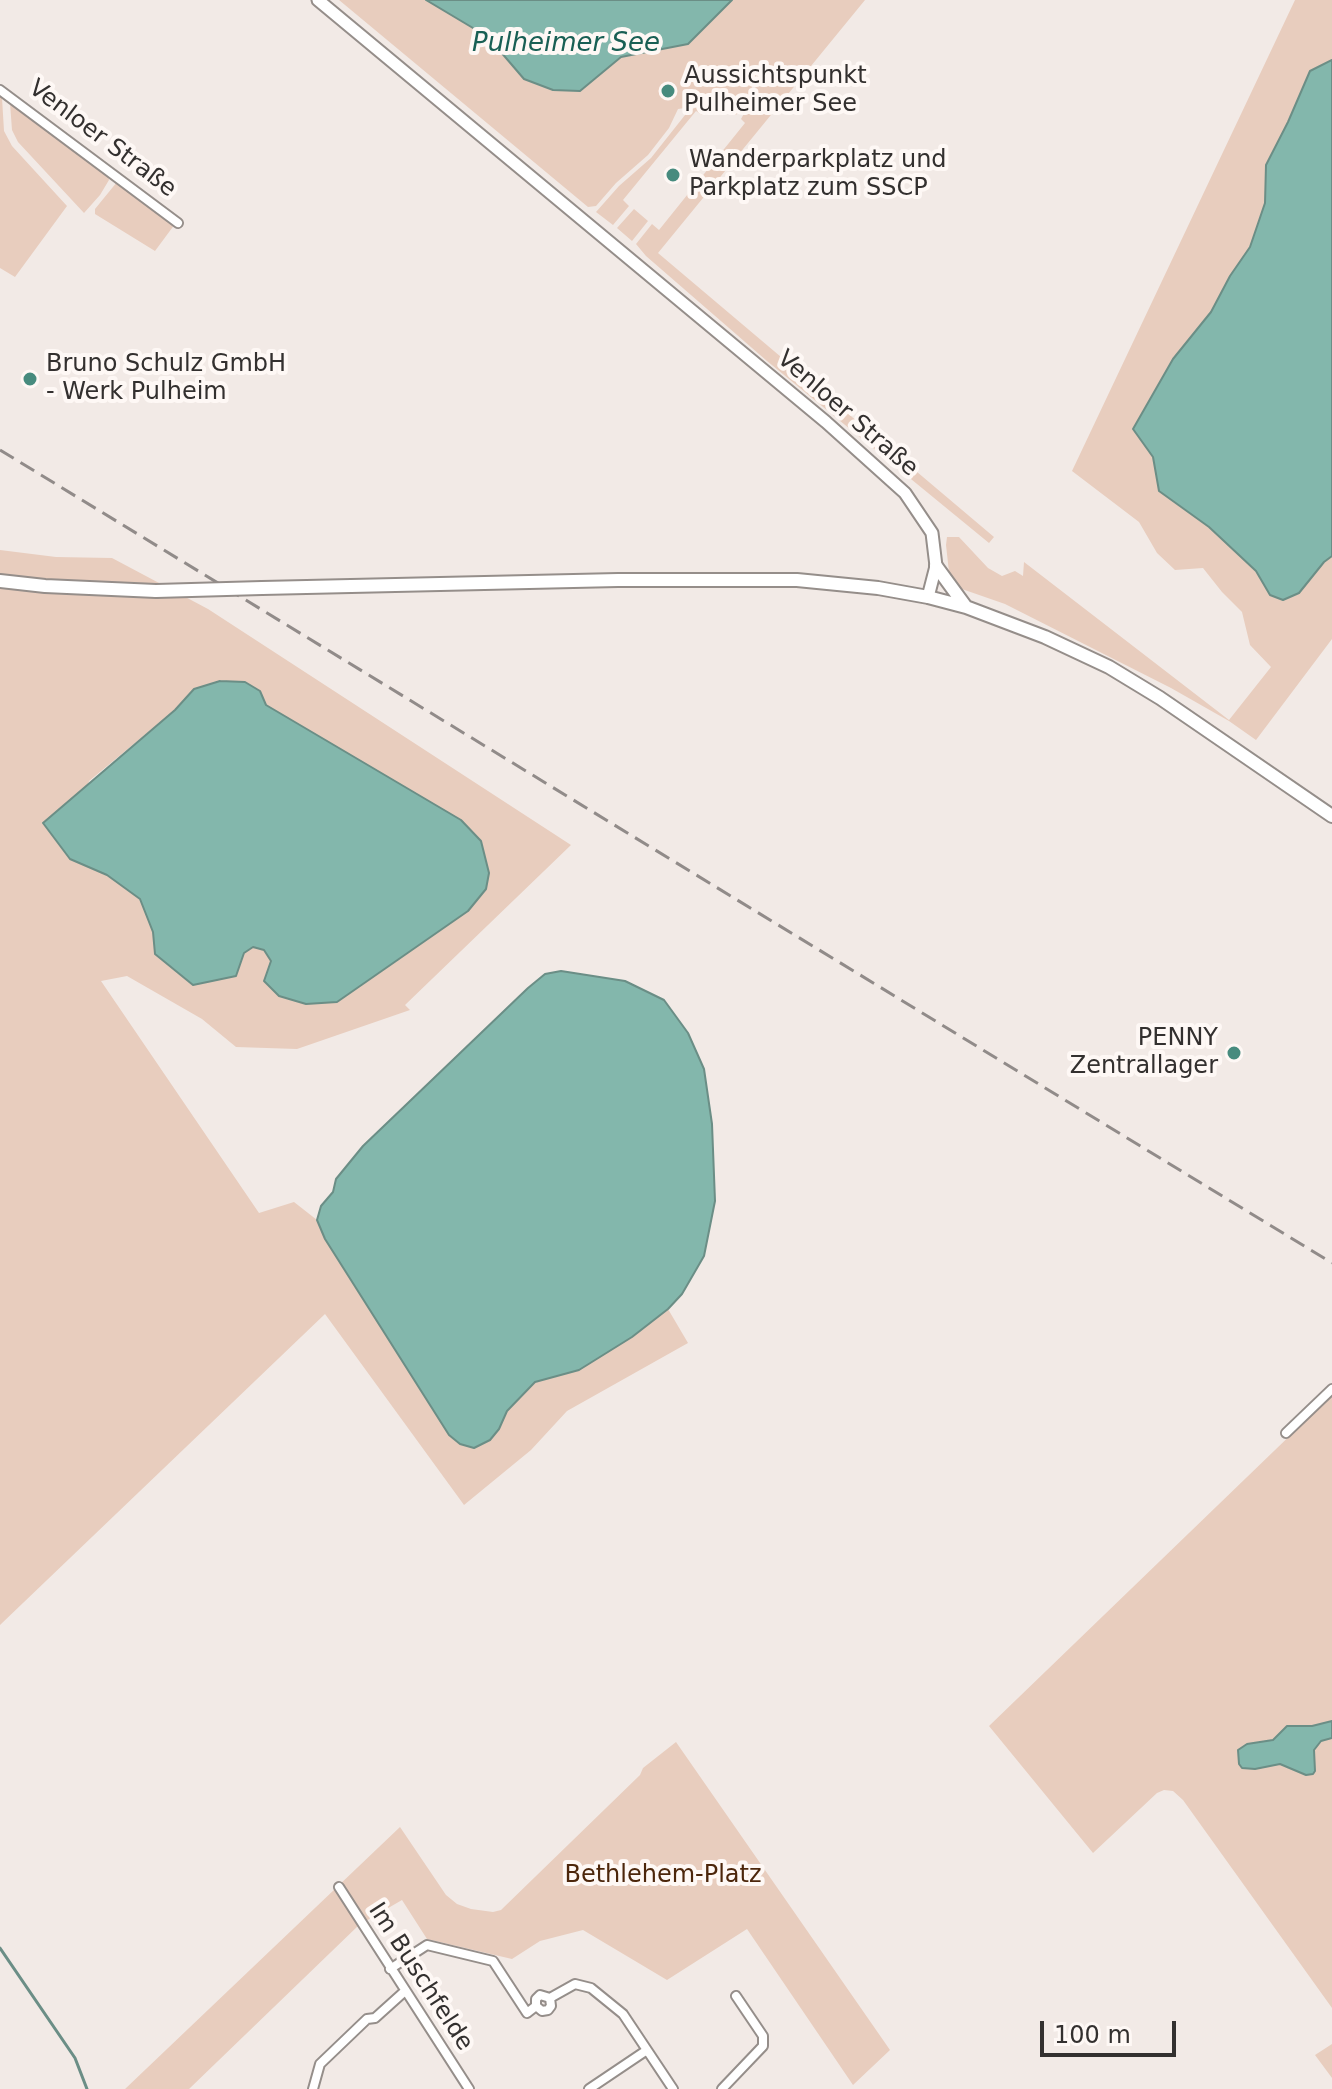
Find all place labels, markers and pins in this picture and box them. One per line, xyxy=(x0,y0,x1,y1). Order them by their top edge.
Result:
place label: Aussichtspunkt Pulheimer See xyxy=(684,63,867,119)
marker: Aussichtspunkt Pulheimer See xyxy=(659,82,677,100)
place label: Wanderparkplatz und Parkplatz zum SSCP xyxy=(689,147,947,203)
marker: Wanderparkplatz und Parkplatz zum SSCP xyxy=(664,166,682,184)
place label: Bruno Schulz GmbH - Werk Pulheim xyxy=(46,351,286,407)
marker: Bruno Schulz GmbH - Werk Pulheim xyxy=(21,370,39,388)
place label: PENNY Zentrallager xyxy=(1070,1025,1218,1081)
marker: PENNY Zentrallager xyxy=(1225,1044,1243,1062)

